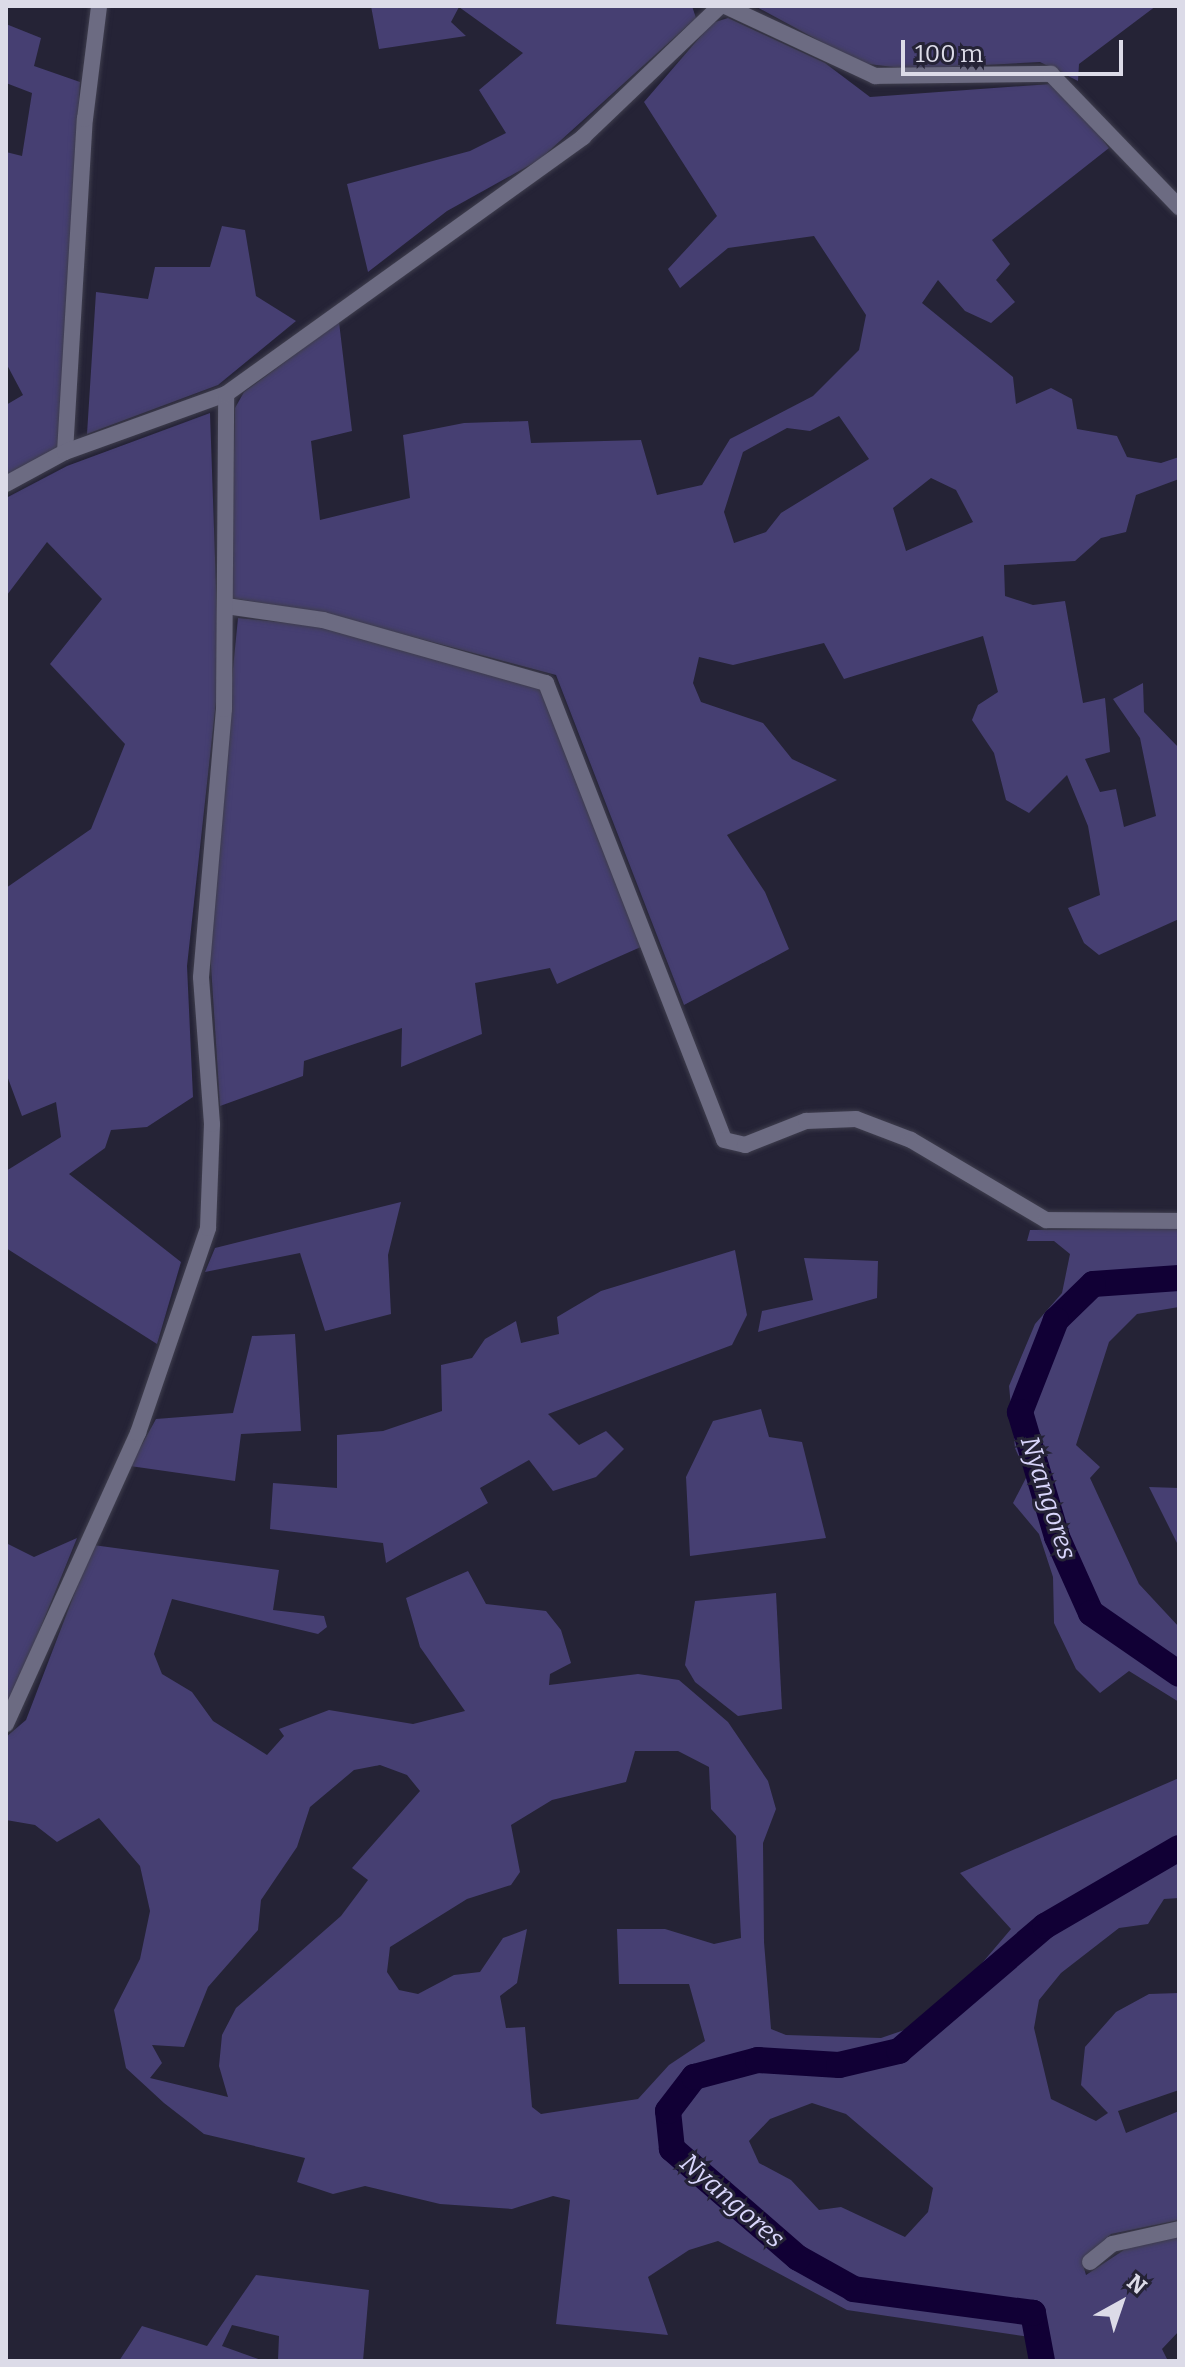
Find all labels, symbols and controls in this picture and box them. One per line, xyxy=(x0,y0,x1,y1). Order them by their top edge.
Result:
scale bar xyxy=(905,24,1127,74)
text: 100 m xyxy=(915,40,983,68)
water label: Nyangores xyxy=(1013,1432,1083,1564)
water label: Nyangores xyxy=(674,2147,790,2255)
north arrow xyxy=(1081,2263,1161,2343)
text: N xyxy=(1122,2268,1152,2300)

